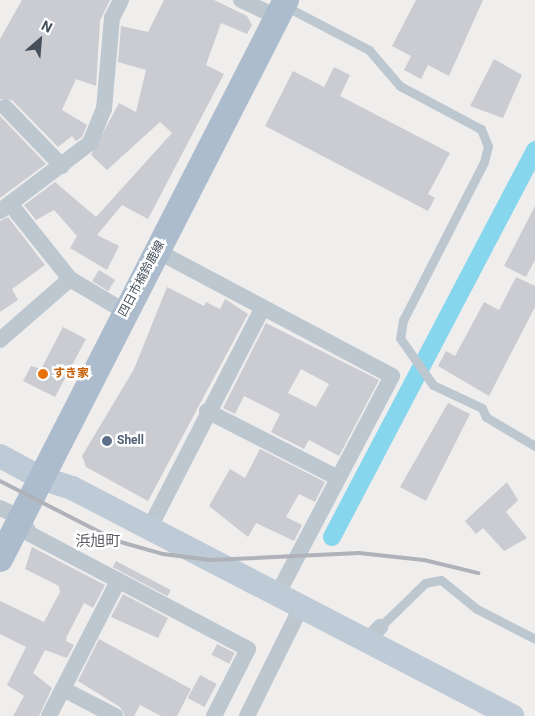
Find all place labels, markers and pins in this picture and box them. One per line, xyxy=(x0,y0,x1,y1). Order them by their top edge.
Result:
place label: すき家 xyxy=(53,367,89,381)
marker: すき家 xyxy=(37,368,49,380)
place label: Shell xyxy=(117,434,144,448)
marker: Shell xyxy=(101,435,113,447)

